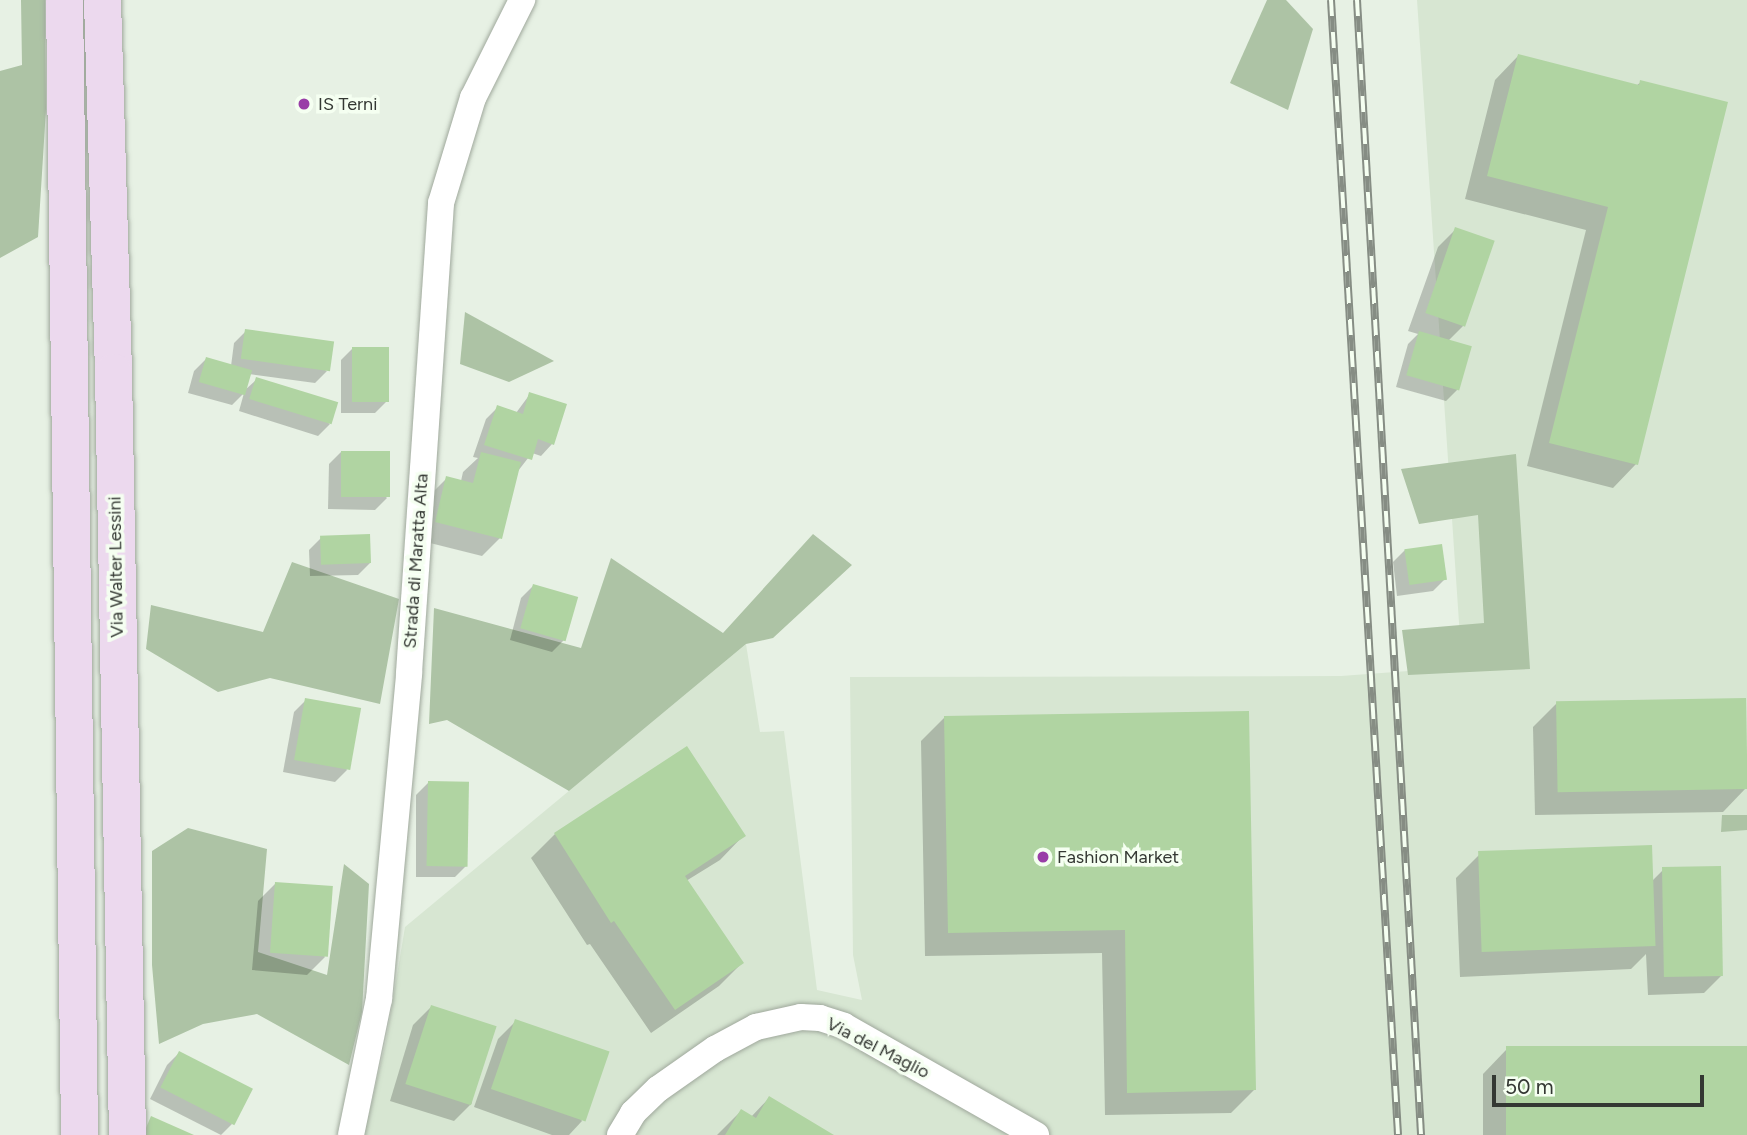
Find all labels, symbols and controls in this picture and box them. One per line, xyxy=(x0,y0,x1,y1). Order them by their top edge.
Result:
place label: IS Terni xyxy=(318,93,377,115)
marker: IS Terni xyxy=(296,96,312,112)
street label: Strada di Maratta Alta xyxy=(399,473,433,649)
street label: Via Walter Lessini xyxy=(104,496,128,638)
place label: Fashion Market xyxy=(1057,846,1179,868)
marker: Fashion Market xyxy=(1035,849,1051,865)
street label: Via del Maglio xyxy=(823,1013,933,1083)
scale bar xyxy=(1495,1062,1707,1106)
text: 50 m xyxy=(1505,1074,1554,1099)

